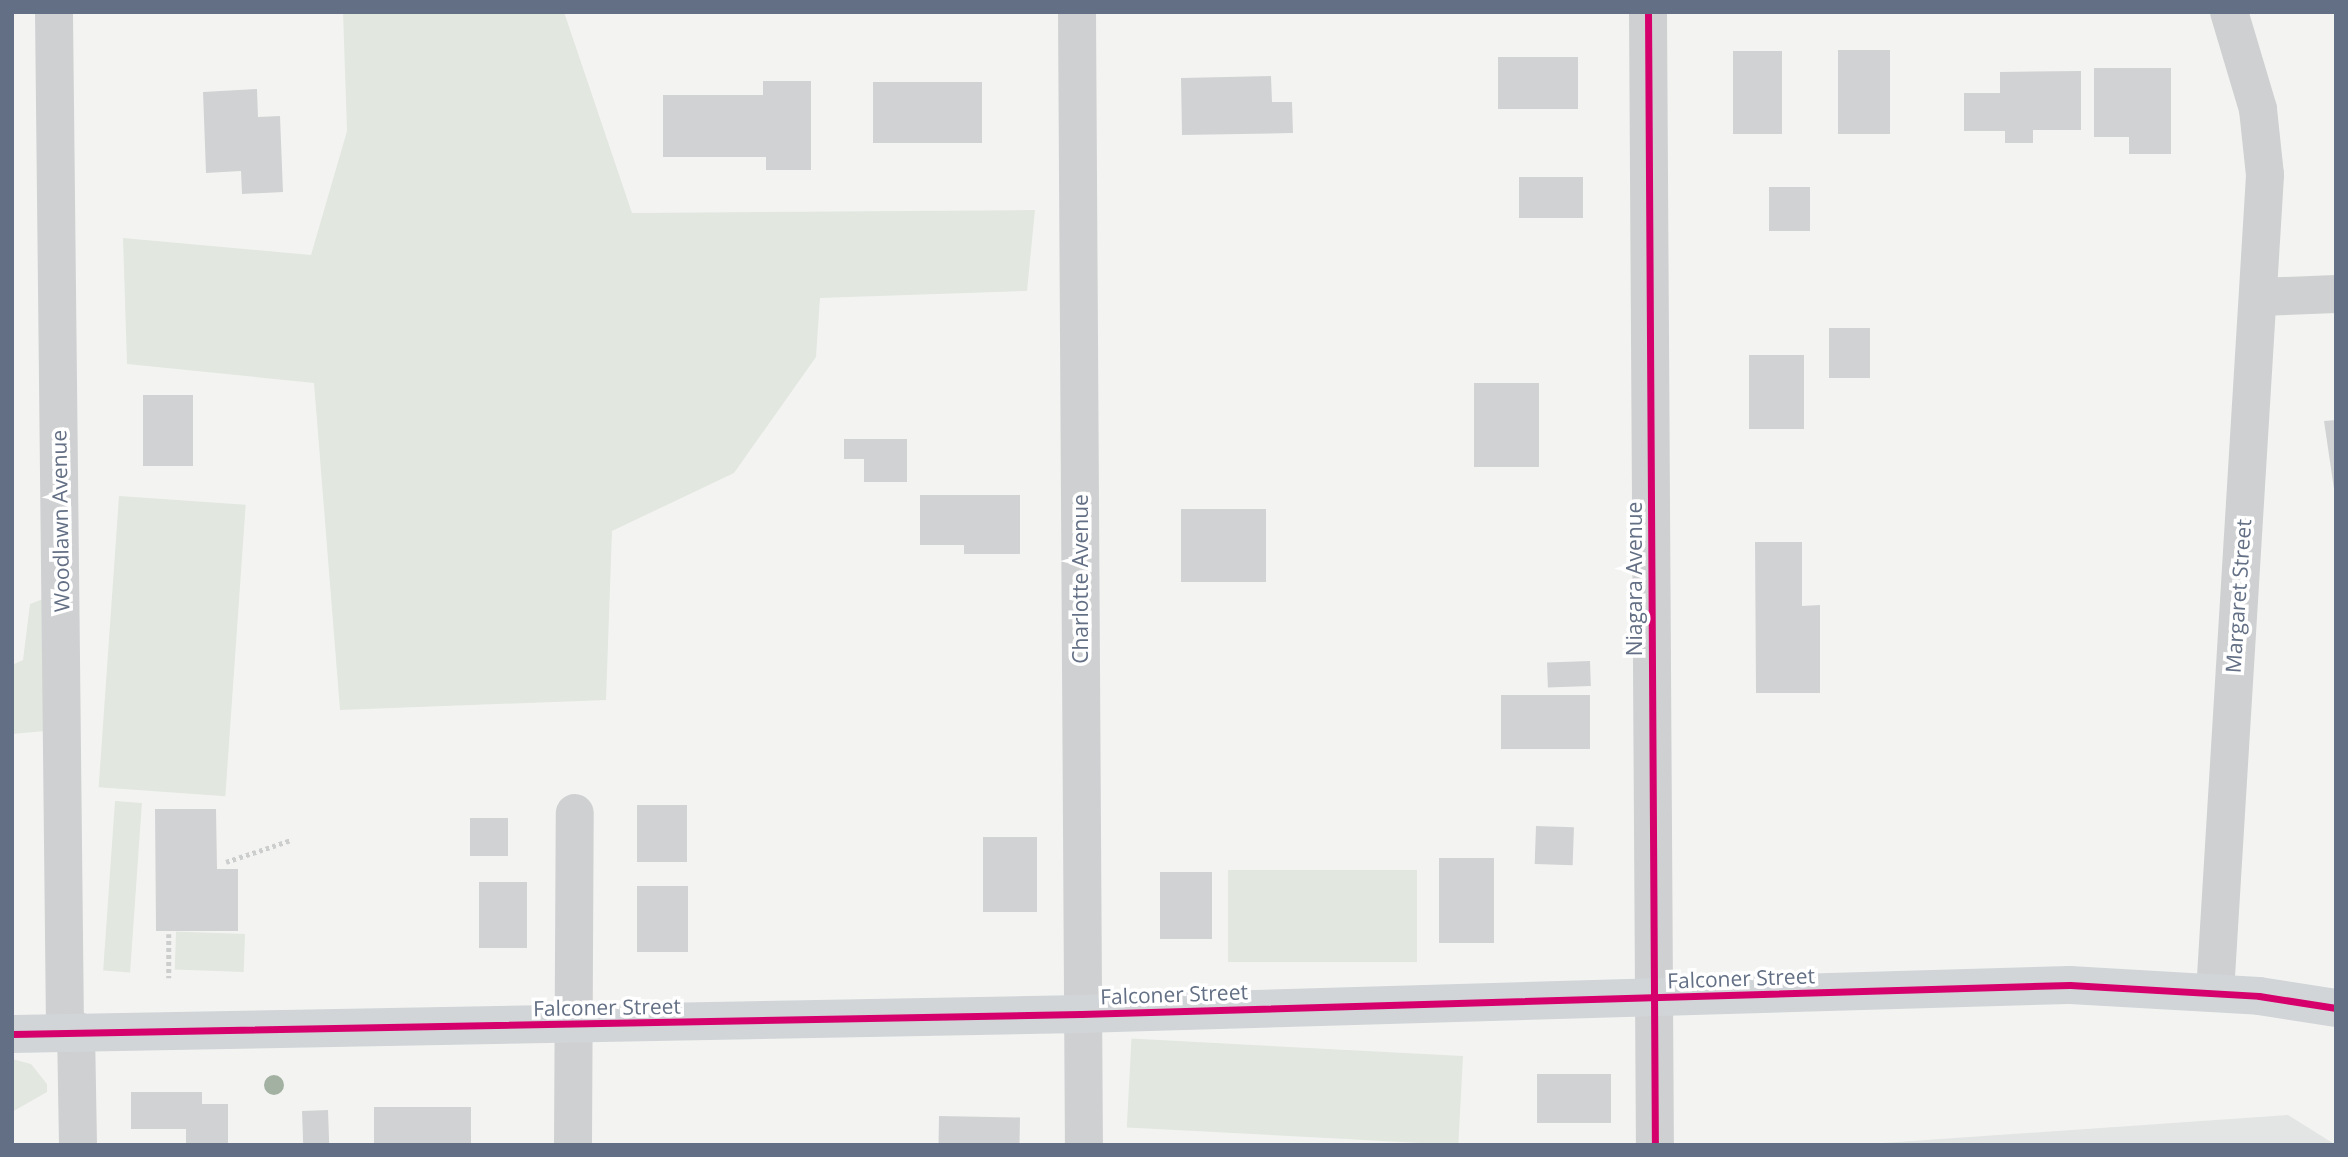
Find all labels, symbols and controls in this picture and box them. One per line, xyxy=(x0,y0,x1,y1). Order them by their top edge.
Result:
street label: Woodlawn Avenue xyxy=(46,430,74,612)
street label: Charlotte Avenue xyxy=(1067,494,1093,664)
street label: Niagara Avenue xyxy=(1621,502,1647,656)
street label: Margaret Street xyxy=(2220,518,2256,674)
street label: Falconer Street xyxy=(1667,963,1815,993)
street label: Falconer Street xyxy=(1100,979,1248,1009)
street label: Falconer Street xyxy=(533,993,681,1021)

